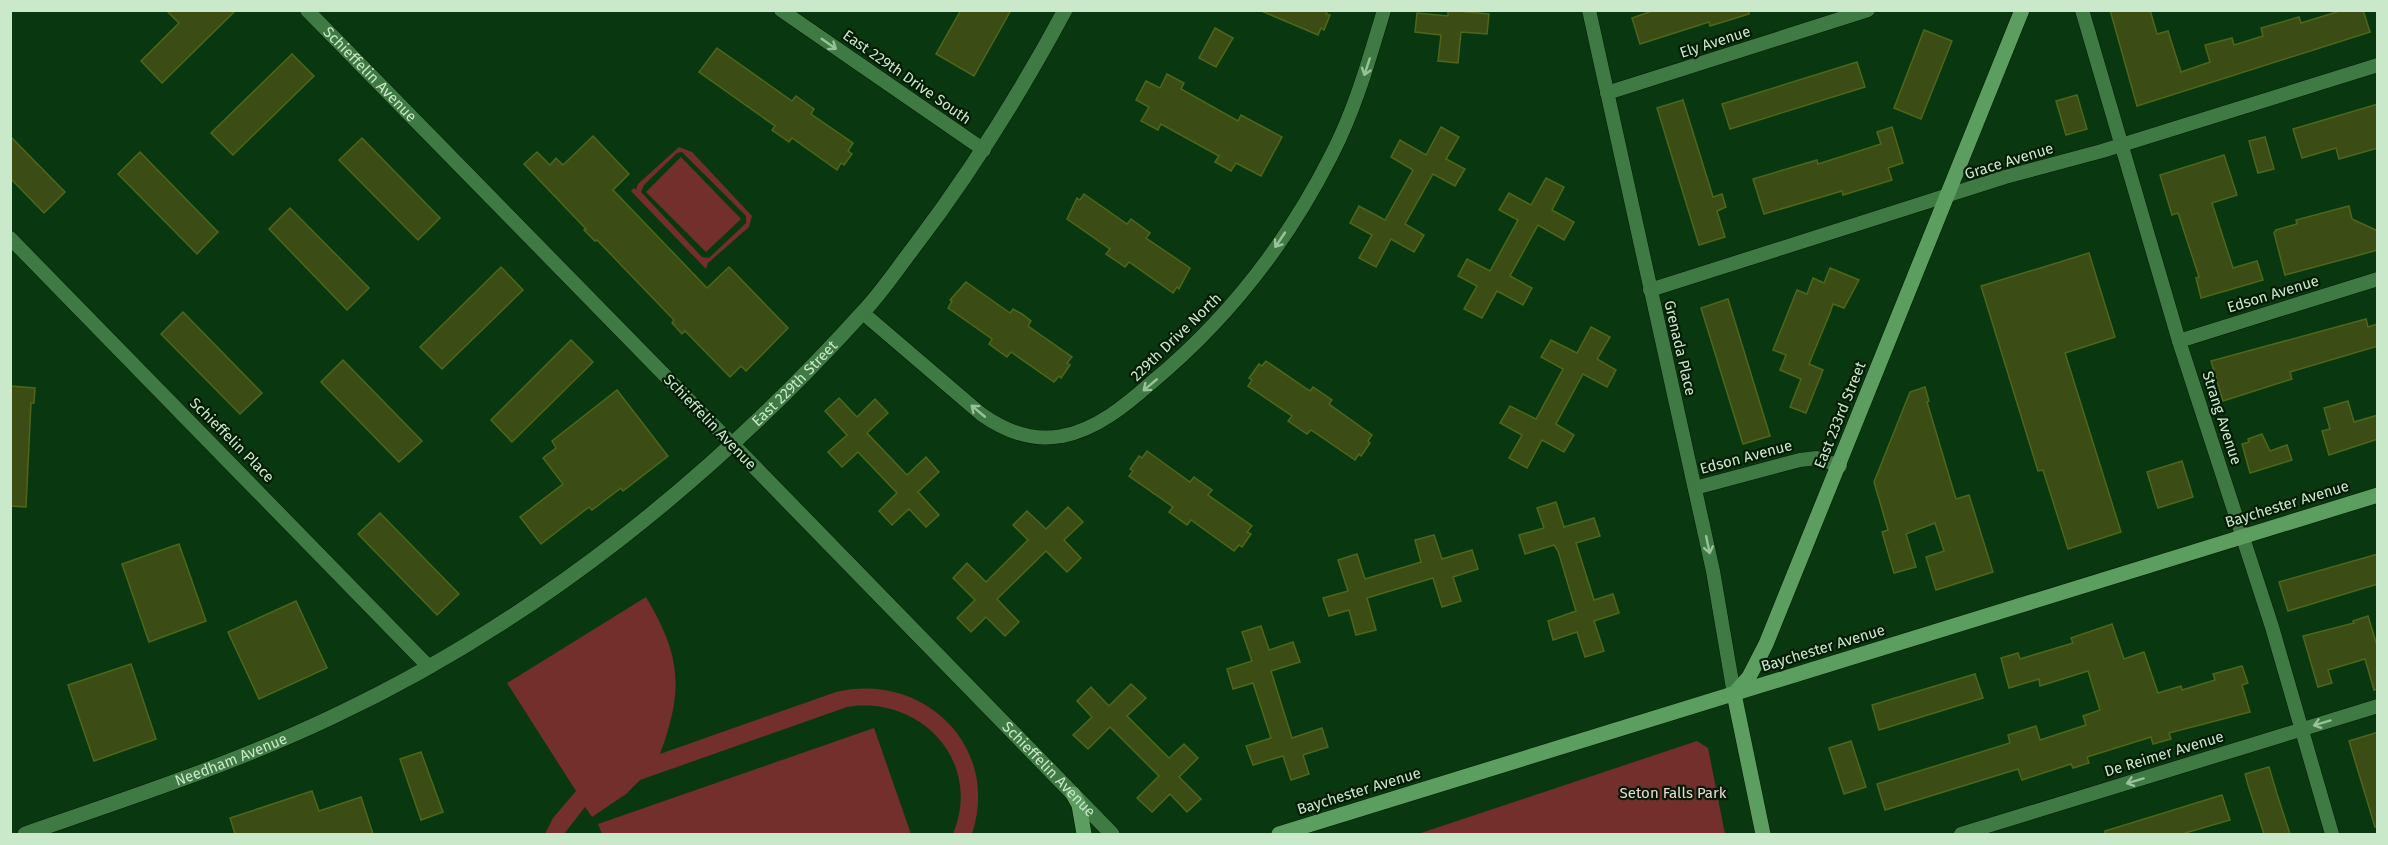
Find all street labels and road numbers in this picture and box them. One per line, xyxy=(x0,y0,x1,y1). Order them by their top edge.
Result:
street label: Ely Avenue xyxy=(1677,22,1753,62)
street label: Schieffelin Avenue xyxy=(319,23,420,126)
street label: East 229th Drive South xyxy=(840,26,974,128)
street label: Grace Avenue xyxy=(1963,139,2055,183)
street label: Edson Avenue xyxy=(2225,272,2321,316)
street label: 229th Drive North xyxy=(1127,289,1225,385)
street label: Grenada Place xyxy=(1660,299,1700,397)
street label: East 229th Street xyxy=(748,336,842,430)
street label: East 233rd Street xyxy=(1810,358,1870,471)
street label: Strang Avenue xyxy=(2198,369,2246,467)
street label: Schieffelin Avenue xyxy=(660,371,760,473)
street label: Schieffelin Place xyxy=(186,394,278,486)
street label: Edson Avenue xyxy=(1698,436,1794,478)
street label: Baychester Avenue xyxy=(2223,477,2351,531)
street label: Baychester Avenue xyxy=(1759,621,1887,675)
street label: Schieffelin Avenue xyxy=(998,718,1099,821)
street label: De Reimer Avenue xyxy=(2102,727,2226,781)
street label: Needham Avenue xyxy=(172,729,290,790)
street label: Baychester Avenue xyxy=(1295,764,1423,818)

